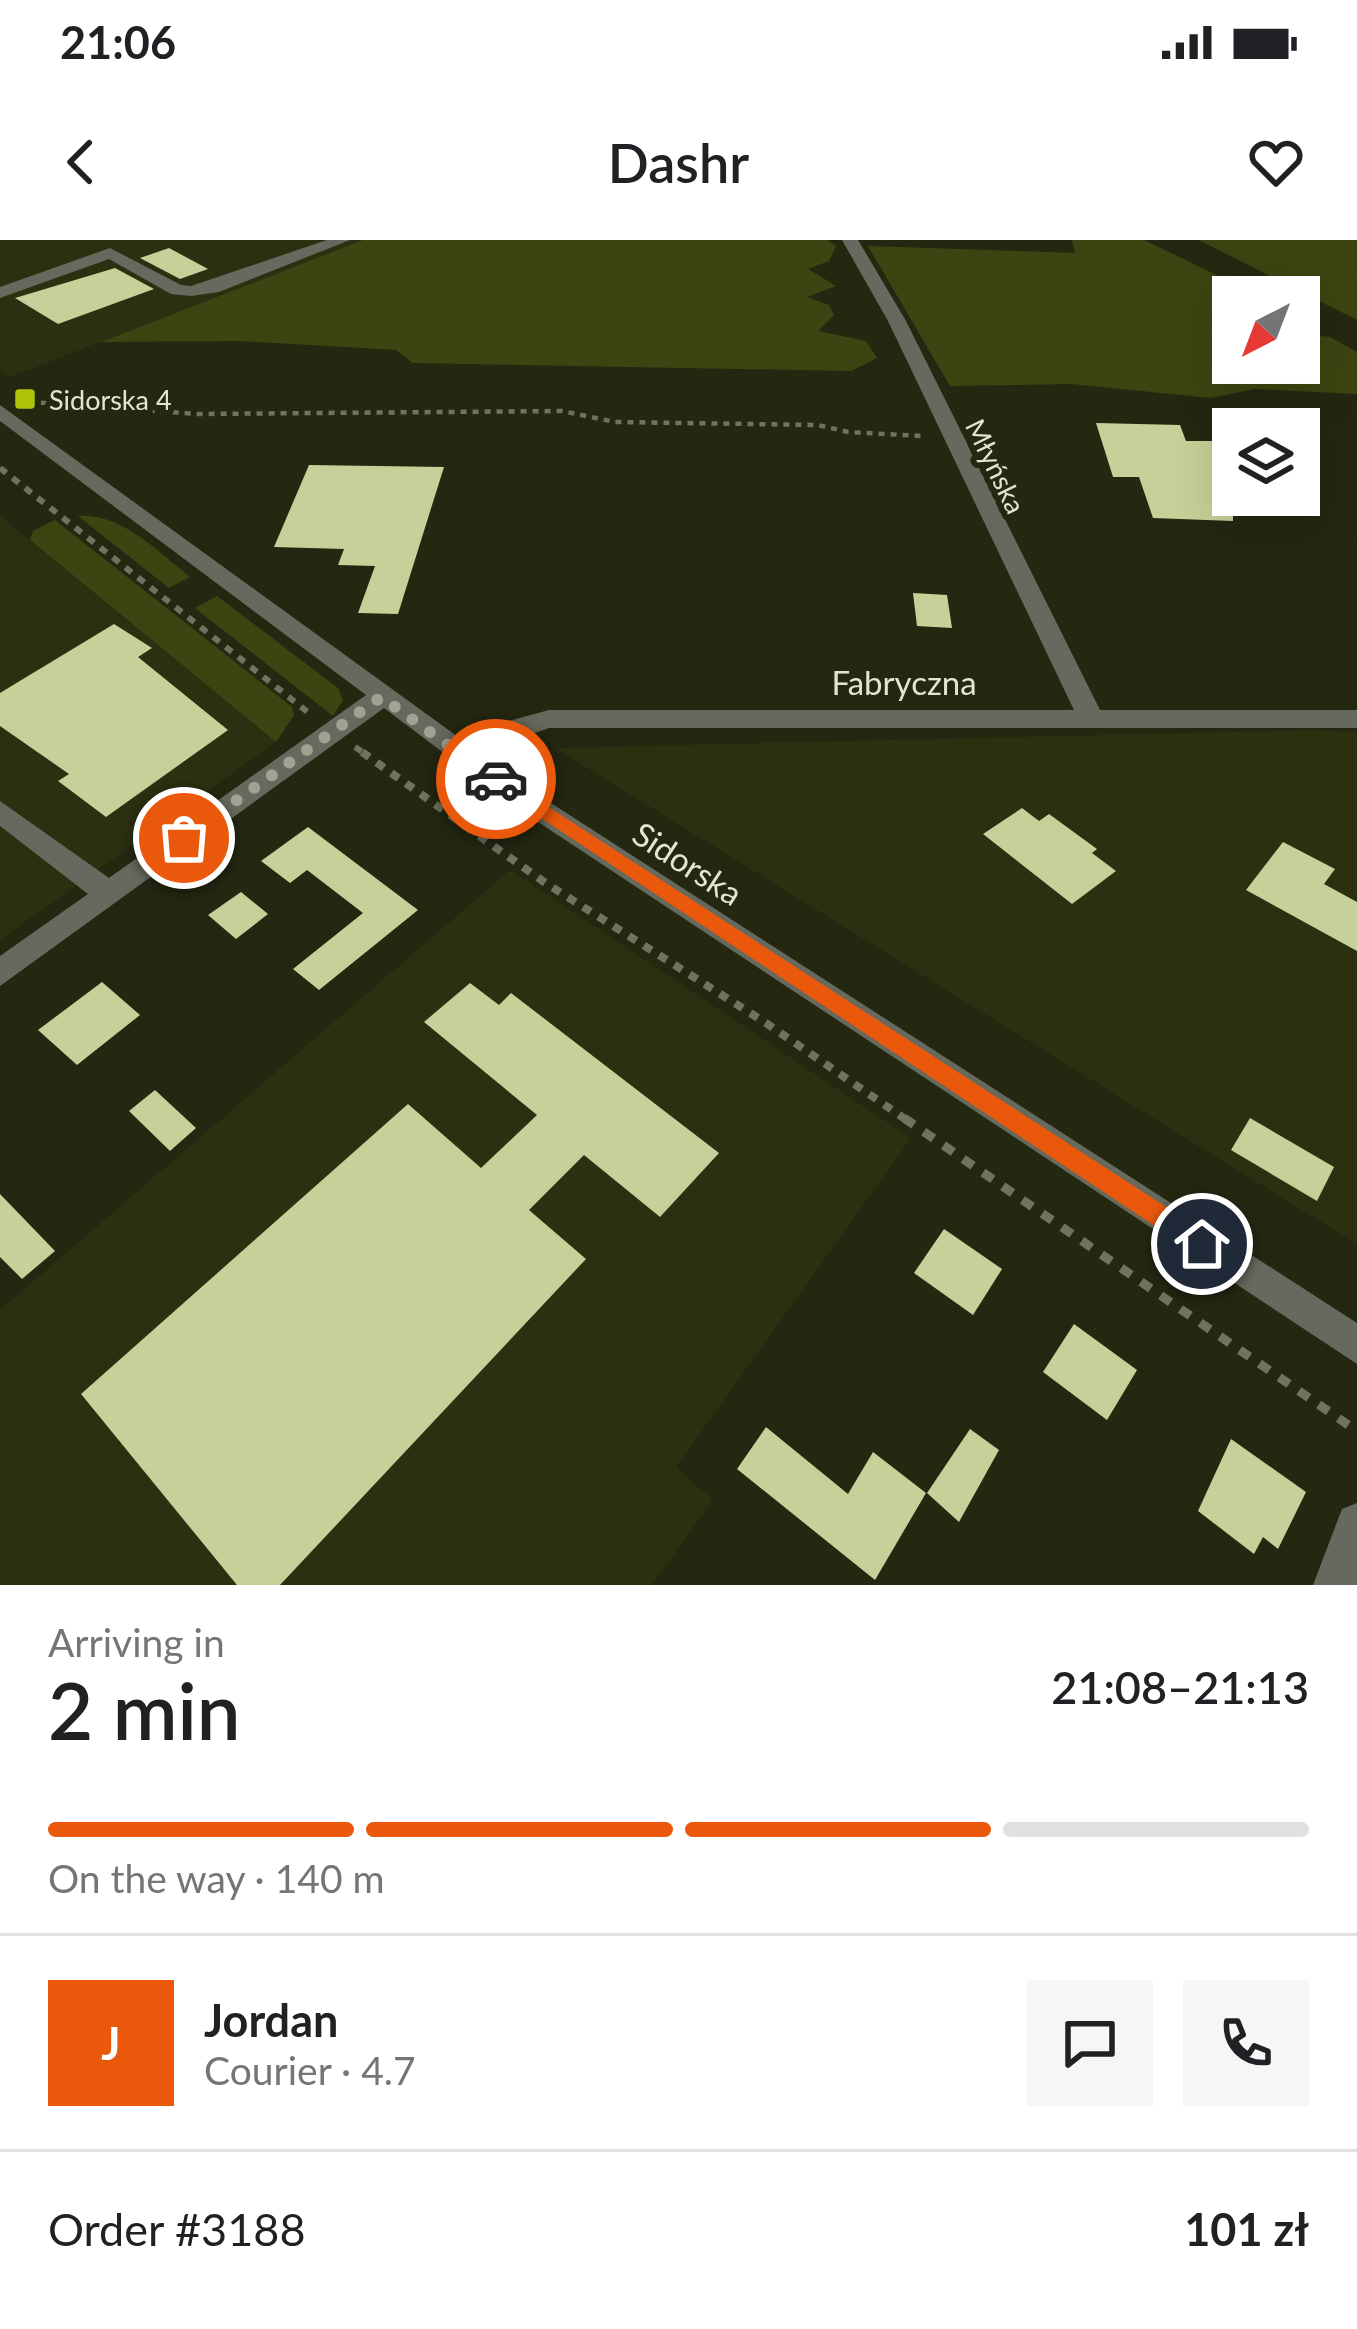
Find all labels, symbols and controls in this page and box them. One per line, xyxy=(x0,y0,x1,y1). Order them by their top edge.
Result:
text: 21:06 xyxy=(60,15,176,69)
icon: back xyxy=(48,129,114,195)
icon: heart xyxy=(1243,129,1309,195)
text: Dashr xyxy=(608,130,749,195)
north arrow xyxy=(1212,276,1320,384)
map controls xyxy=(1212,276,1320,516)
place label: Sidorska 4 xyxy=(49,383,172,416)
marker: Sidorska 4 xyxy=(12,386,38,412)
button: layers xyxy=(1212,408,1320,516)
street label: Młyńska xyxy=(959,413,1033,519)
street label: Fabryczna xyxy=(831,662,977,702)
courier xyxy=(436,719,556,839)
icon: car xyxy=(463,746,529,812)
pin xyxy=(133,787,235,889)
icon: bag xyxy=(151,805,217,871)
street label: Sidorska xyxy=(626,813,750,913)
pin xyxy=(1151,1193,1253,1295)
icon: home xyxy=(1169,1211,1235,1277)
text: Arriving in xyxy=(48,1619,225,1665)
text: 21:08–21:13 xyxy=(1051,1660,1309,1714)
text: 2 min xyxy=(48,1663,241,1757)
text: On the way · 140 m xyxy=(48,1855,385,1901)
button: chat xyxy=(1027,1980,1153,2106)
button: phone xyxy=(1183,1980,1309,2106)
text: Jordan xyxy=(204,1993,338,2047)
text: J xyxy=(101,2016,121,2070)
text: Courier · 4.7 xyxy=(204,2047,416,2093)
text: Order #3188 xyxy=(48,2202,306,2256)
text: 101 zł xyxy=(1184,2202,1309,2256)

